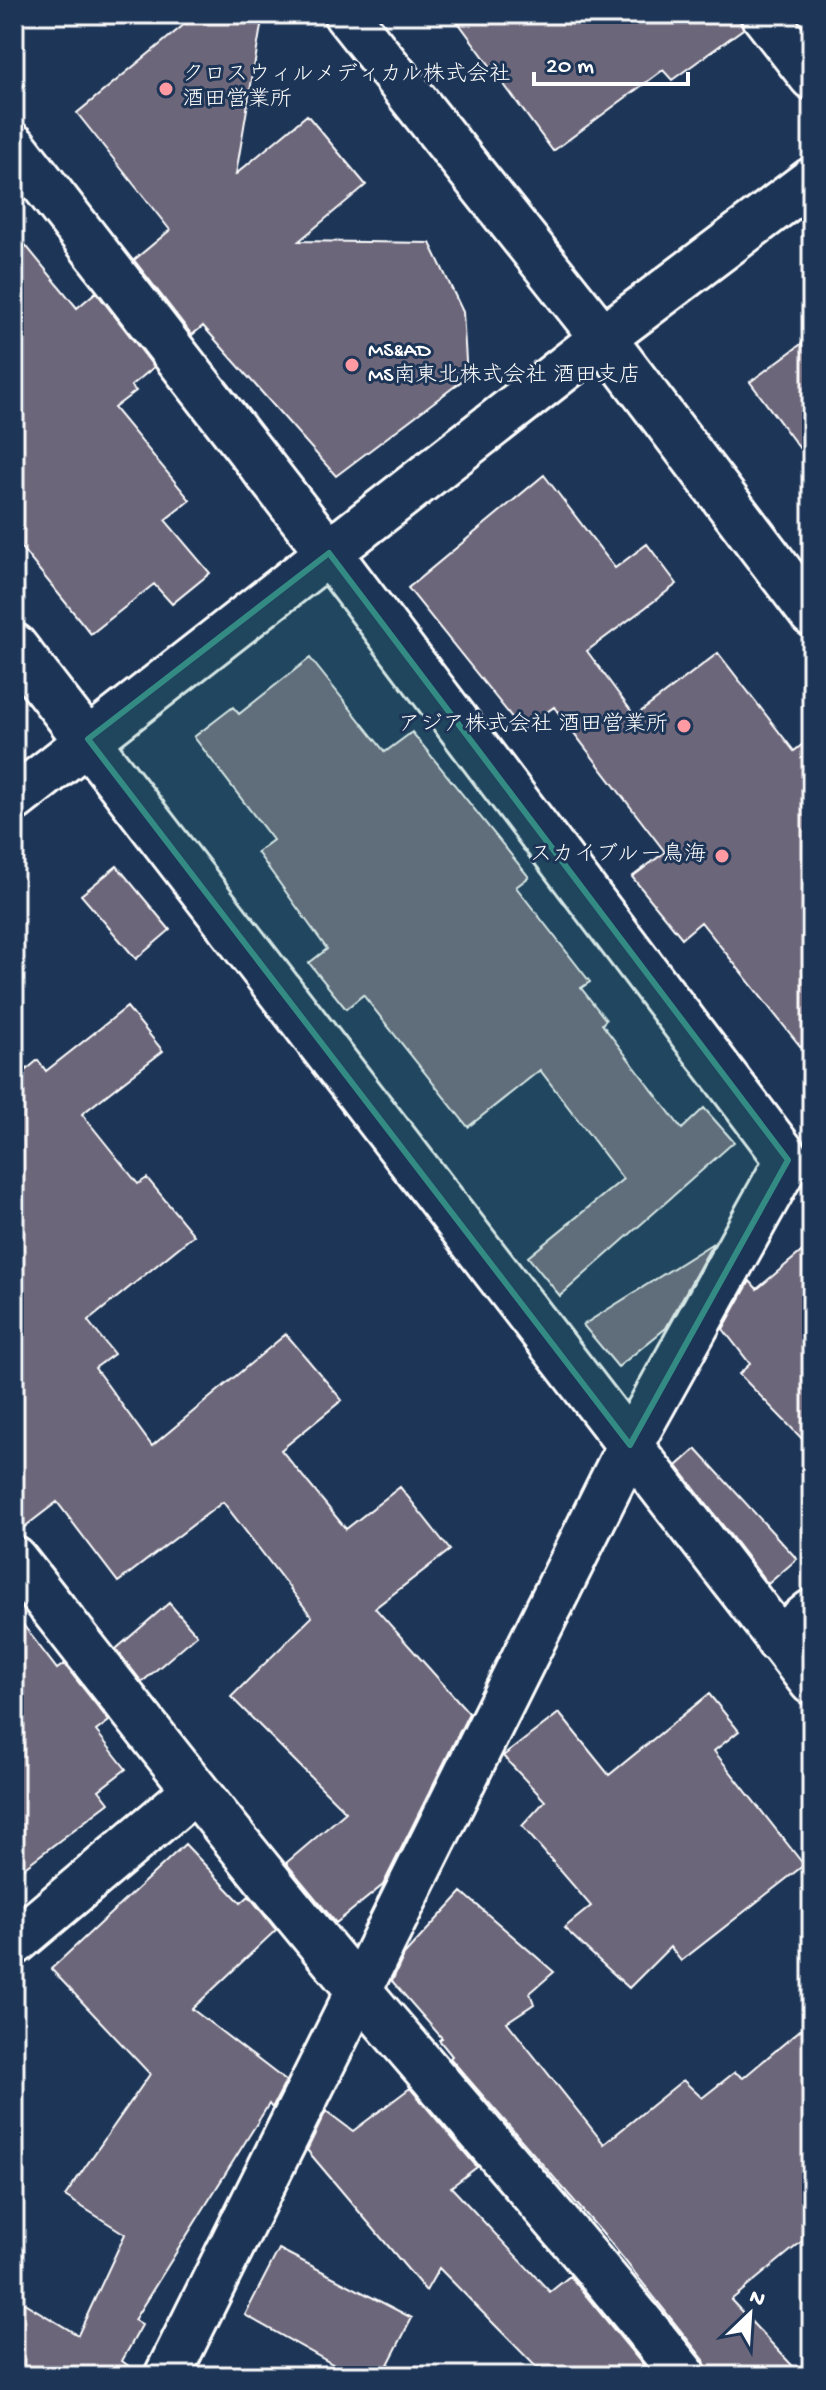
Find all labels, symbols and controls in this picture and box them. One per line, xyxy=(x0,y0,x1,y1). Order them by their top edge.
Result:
scale bar xyxy=(534,36,688,86)
text: 20 m xyxy=(546,53,594,82)
place label: クロスウィルメディカル株式会社 酒田営業所 xyxy=(182,62,511,114)
marker: クロスウィルメディカル株式会社 酒田営業所 xyxy=(157,80,175,98)
place label: MS&AD MS南東北株式会社 酒田支店 xyxy=(368,339,641,390)
marker: MS&AD MS南東北株式会社 酒田支店 xyxy=(343,356,361,374)
place label: アジア株式会社 酒田営業所 xyxy=(398,712,668,739)
marker: アジア株式会社 酒田営業所 xyxy=(675,717,693,735)
place label: スカイブルー鳥海 xyxy=(530,842,706,869)
marker: スカイブルー鳥海 xyxy=(713,847,731,865)
north arrow xyxy=(710,2274,790,2354)
text: N xyxy=(745,2285,769,2314)

